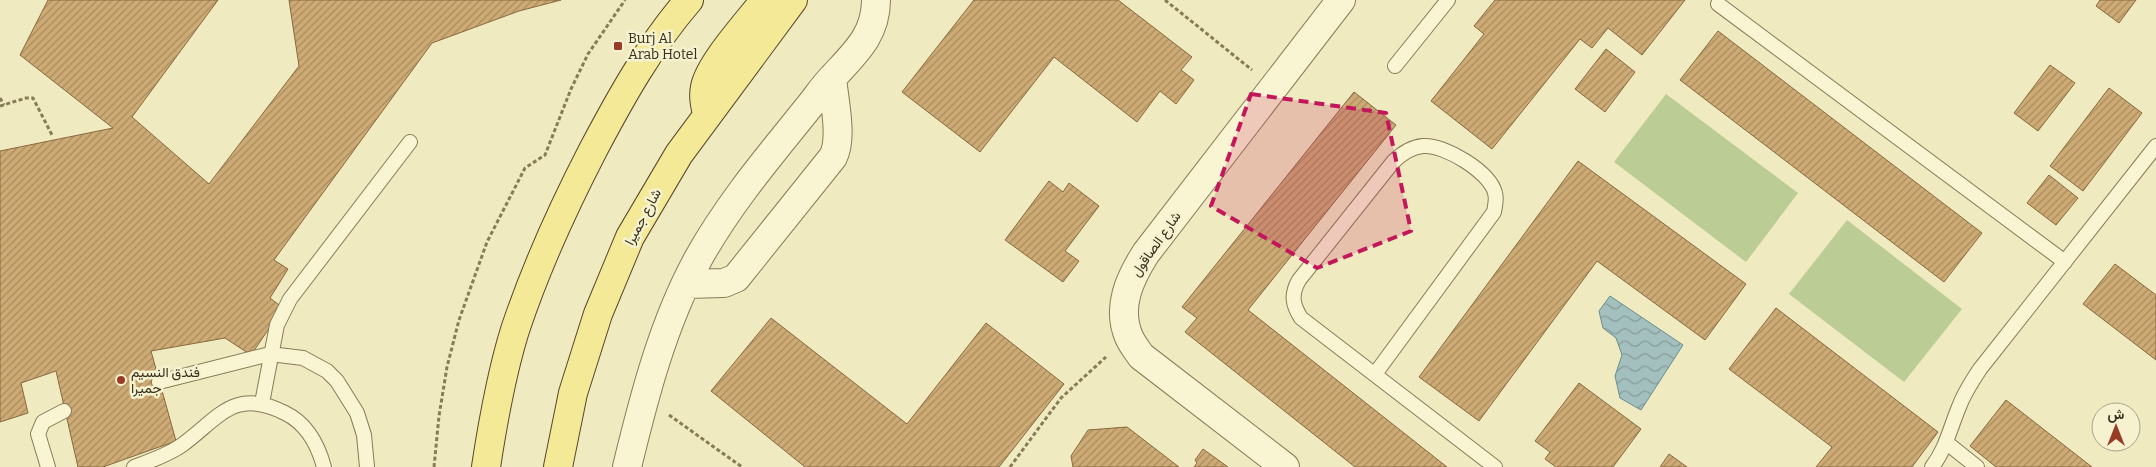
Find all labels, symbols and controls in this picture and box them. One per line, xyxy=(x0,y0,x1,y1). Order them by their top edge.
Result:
place label: Burj Al Arab Hotel xyxy=(628,30,698,63)
marker: Burj Al Arab Hotel xyxy=(612,40,624,52)
street label: شارع جميرا xyxy=(621,186,667,249)
street label: شارع الصاقول xyxy=(1127,208,1186,281)
place label: فندق النسيم جميرا xyxy=(131,364,200,397)
marker: فندق النسيم جميرا xyxy=(115,374,127,386)
north arrow xyxy=(2091,402,2141,452)
text: ش xyxy=(2108,406,2125,423)

